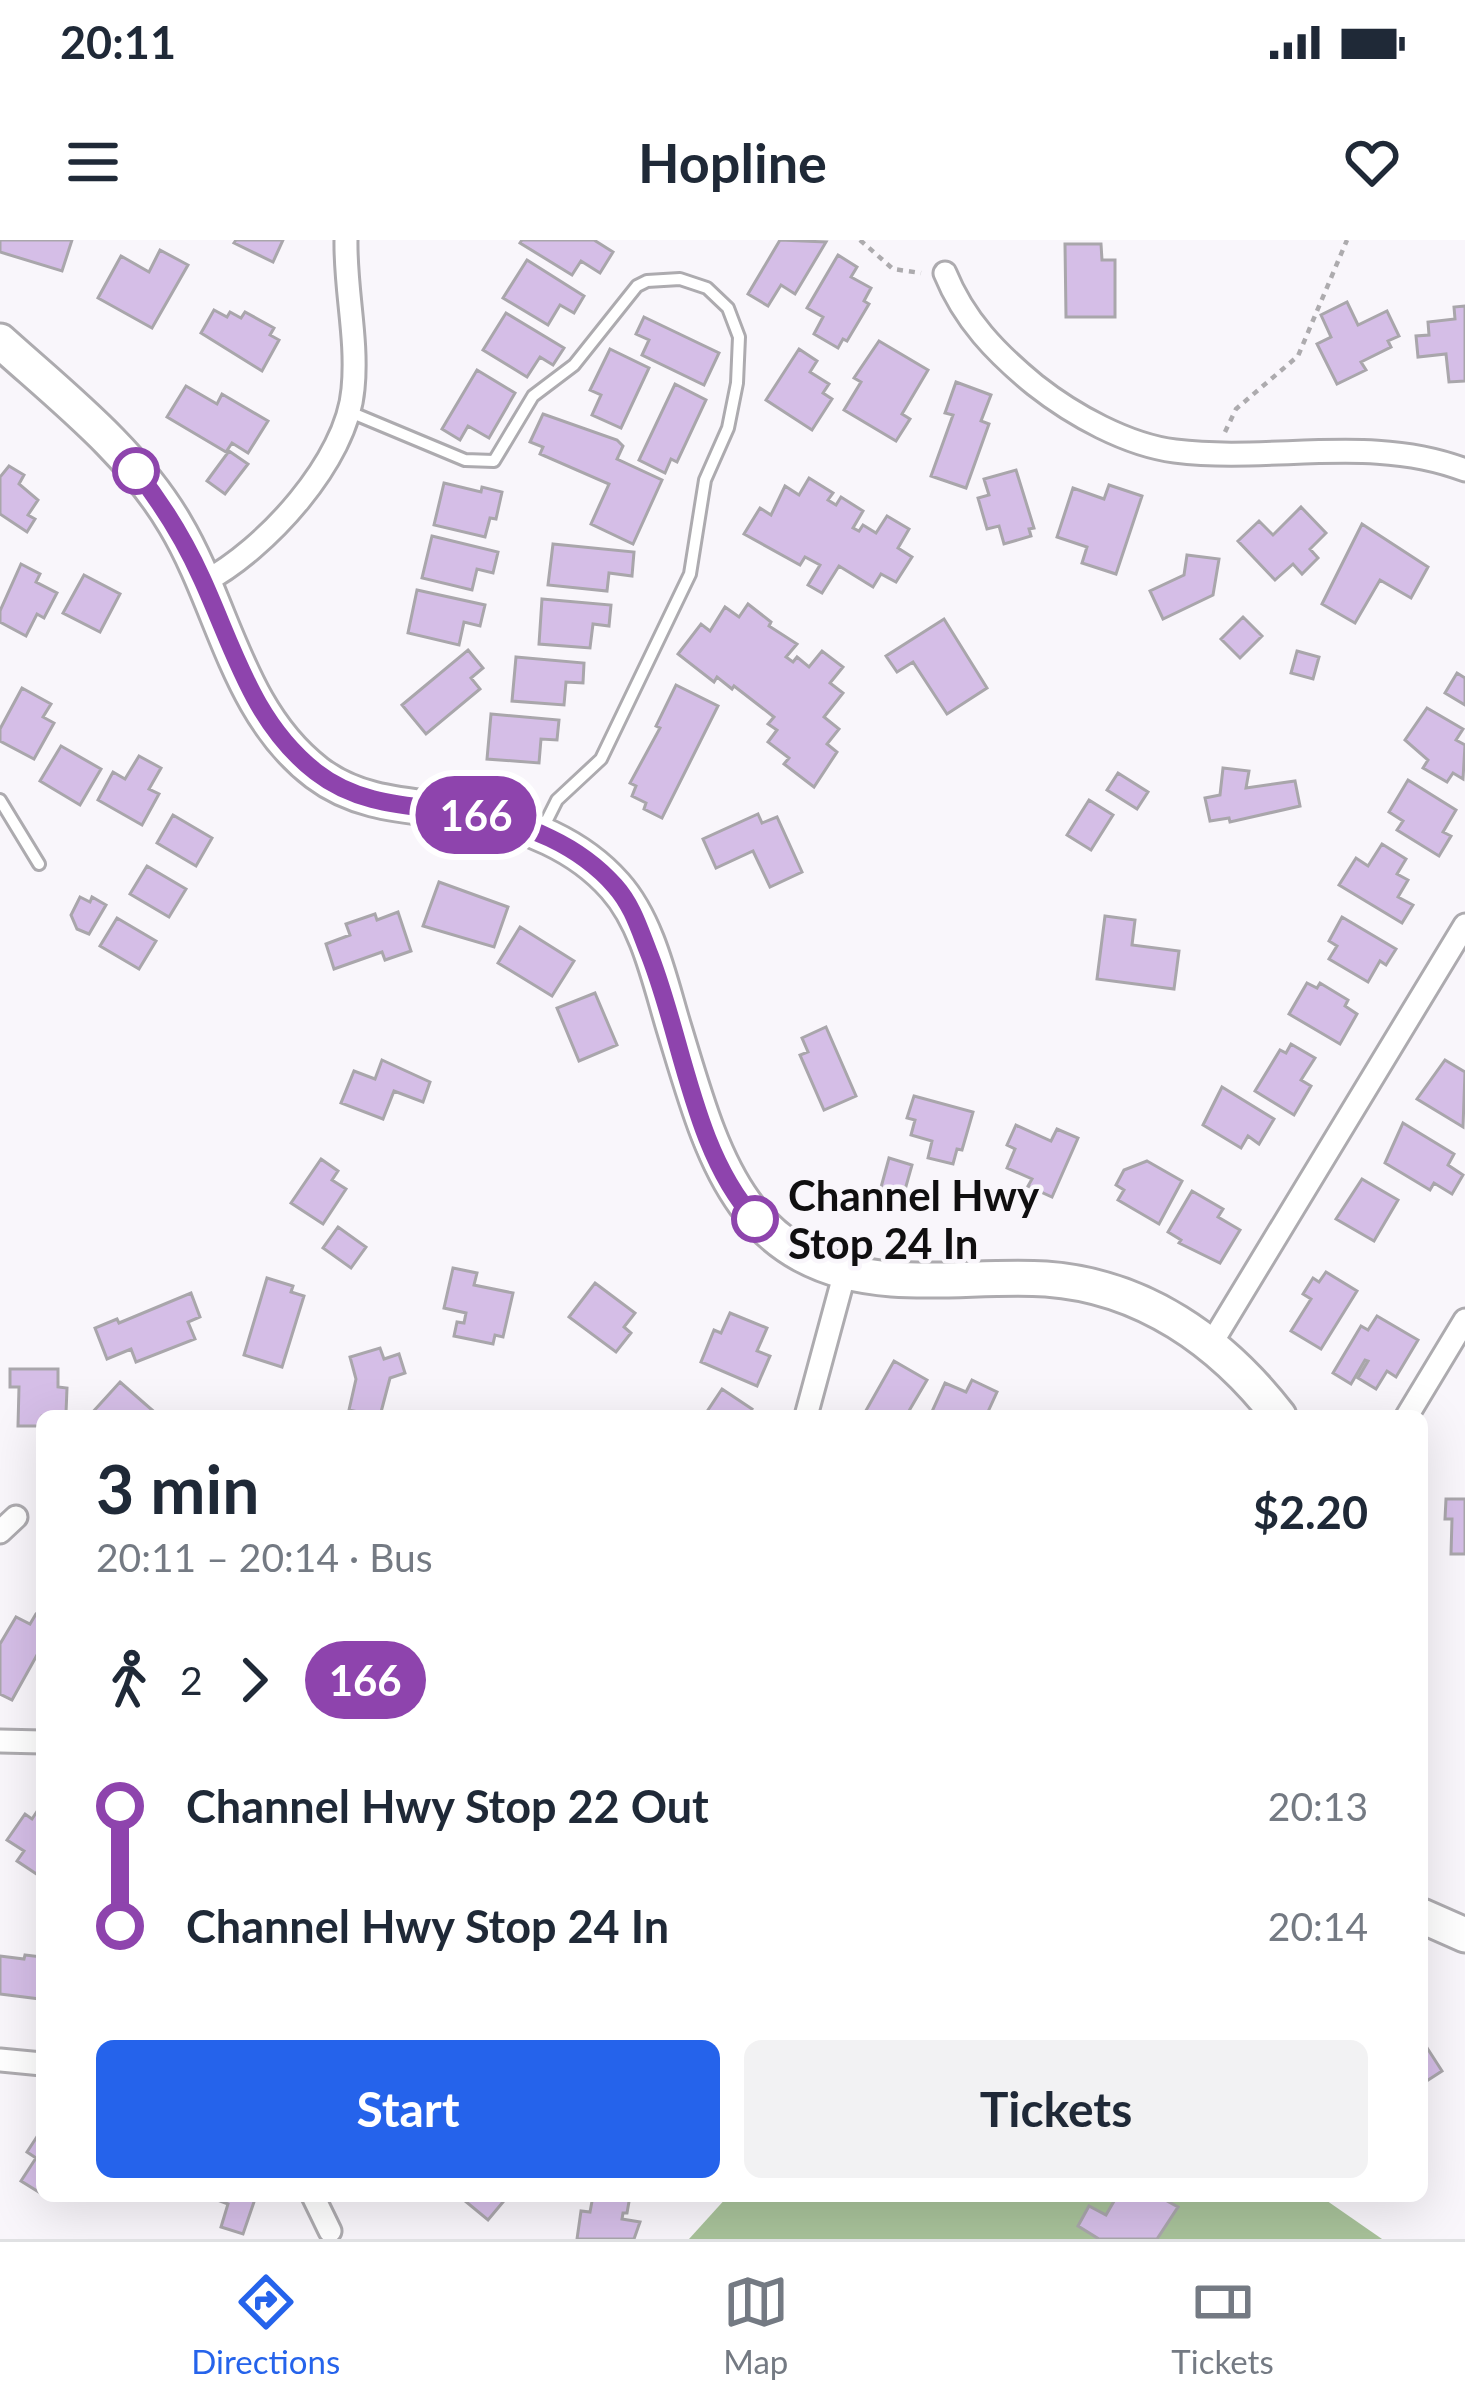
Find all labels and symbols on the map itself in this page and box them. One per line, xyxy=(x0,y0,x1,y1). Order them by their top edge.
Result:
unlabelled marker xyxy=(114,449,158,493)
line badge: 166 xyxy=(407,776,545,854)
place label: Channel Hwy Stop 24 In xyxy=(788,1170,1040,1268)
marker: Channel Hwy Stop 24 In xyxy=(733,1197,777,1241)

